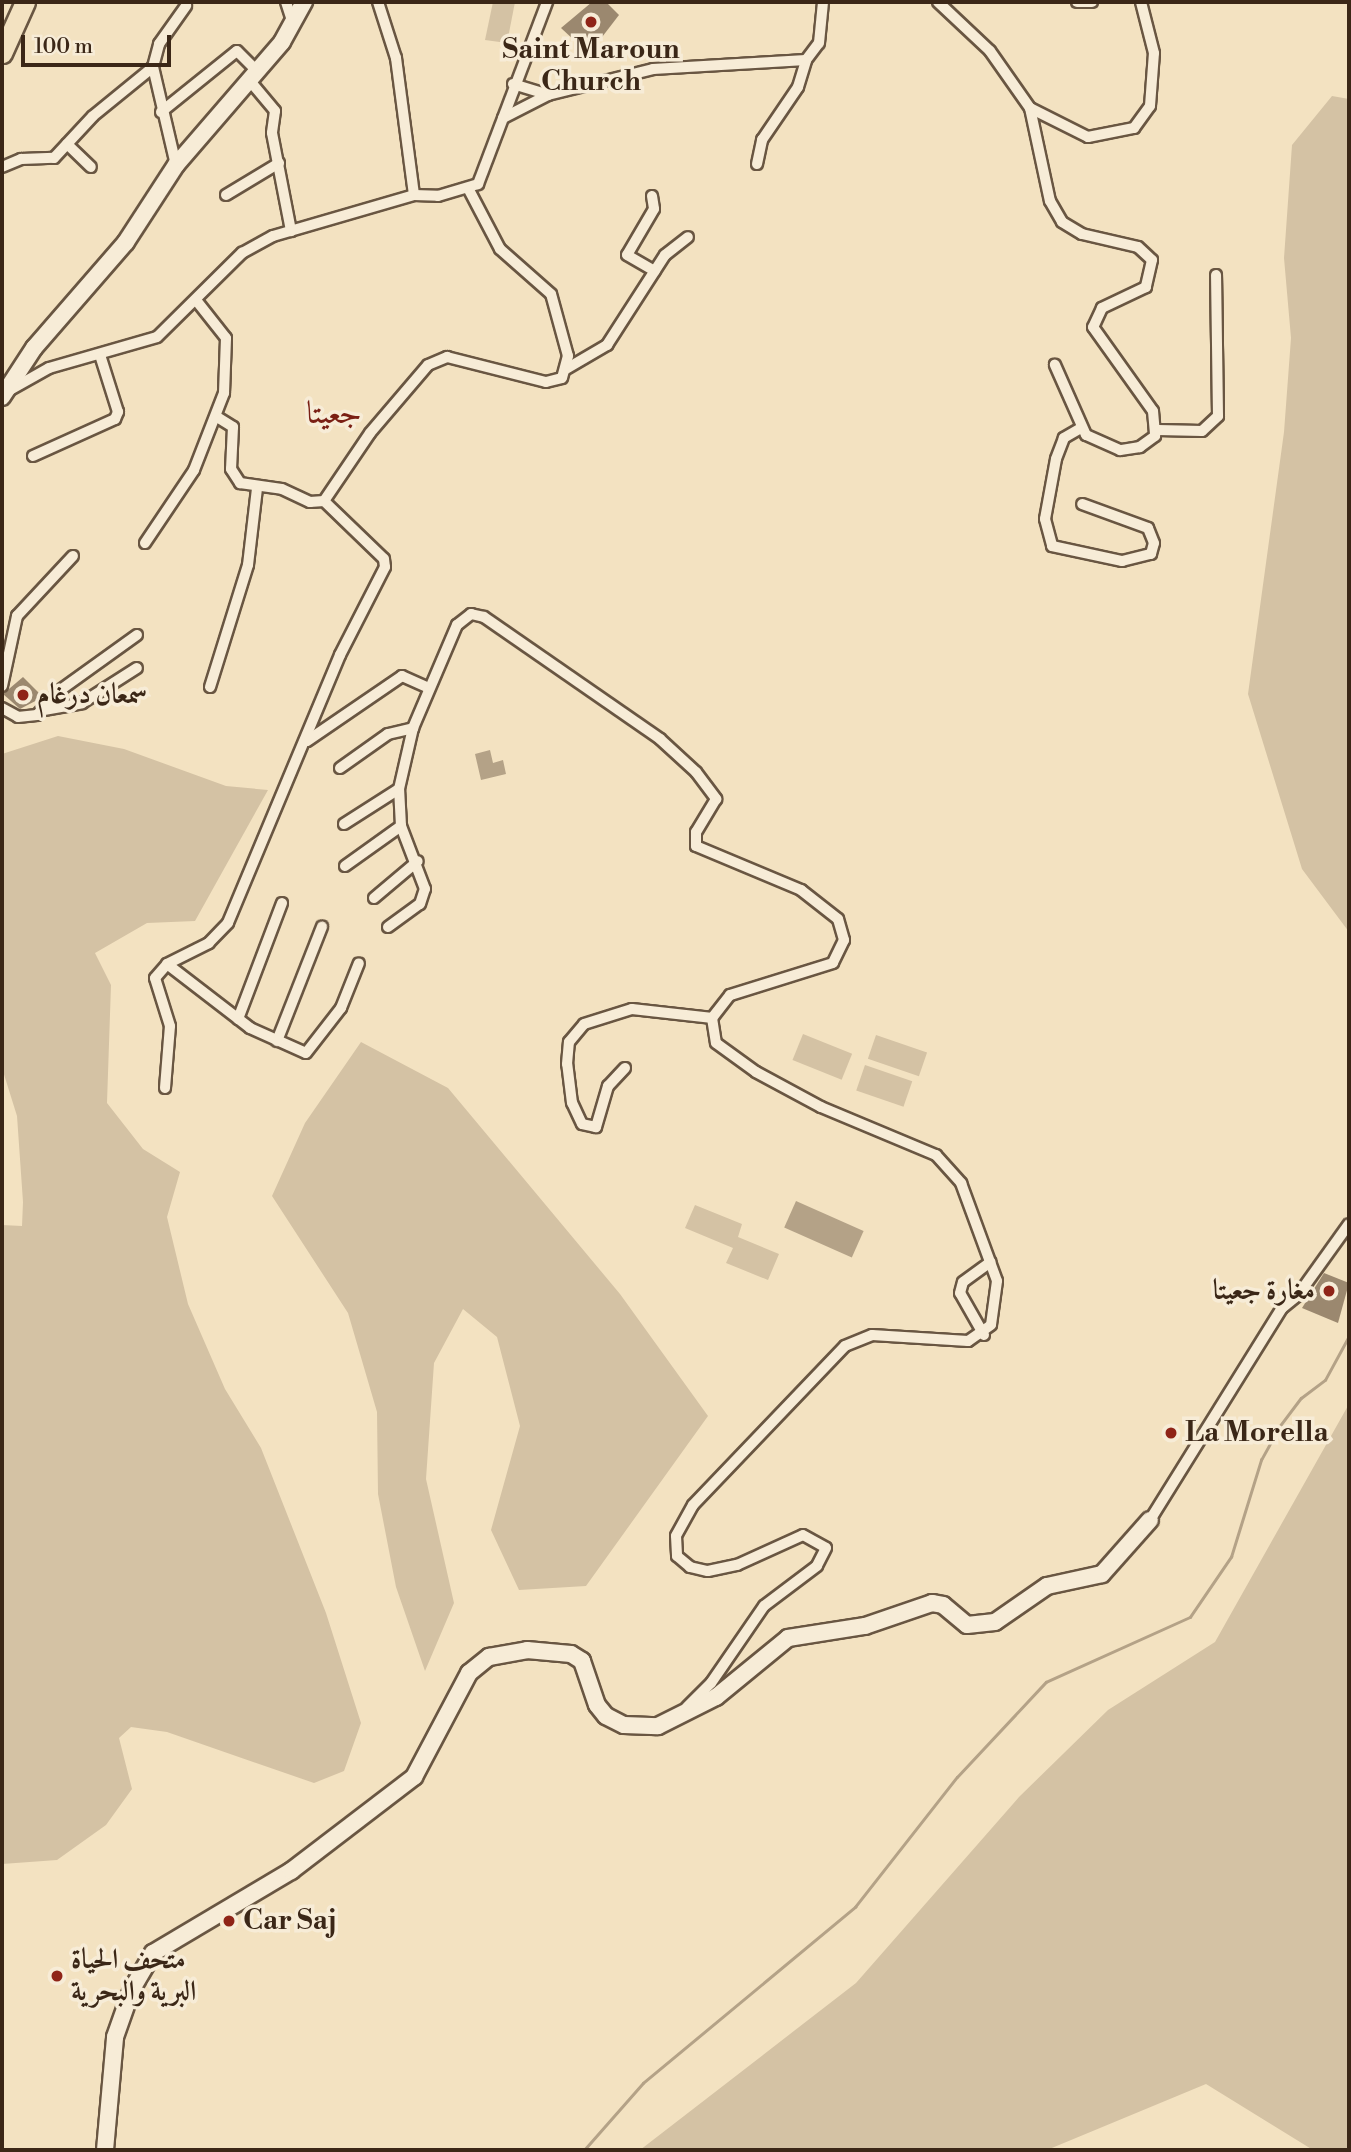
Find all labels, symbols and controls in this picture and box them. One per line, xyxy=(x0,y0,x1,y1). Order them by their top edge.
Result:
marker: Saint Maroun Church xyxy=(583,14,599,30)
scale bar xyxy=(24,21,175,65)
place label: Saint Maroun Church xyxy=(502,33,680,99)
text: 100 m xyxy=(34,34,93,60)
district label: جعيتا xyxy=(306,394,362,432)
place label: سمعان درغام xyxy=(37,678,147,712)
marker: سمعان درغام xyxy=(15,687,31,703)
place label: مغارة جعيتا xyxy=(1213,1274,1315,1308)
marker: مغارة جعيتا xyxy=(1321,1283,1337,1299)
place label: La Morella xyxy=(1185,1416,1329,1450)
marker: La Morella xyxy=(1163,1425,1179,1441)
place label: Car Saj xyxy=(243,1904,337,1938)
marker: Car Saj xyxy=(221,1913,237,1929)
place label: متحف الحياة البرية والبحرية xyxy=(71,1943,196,2009)
marker: متحف الحياة البرية والبحرية xyxy=(49,1968,65,1984)

